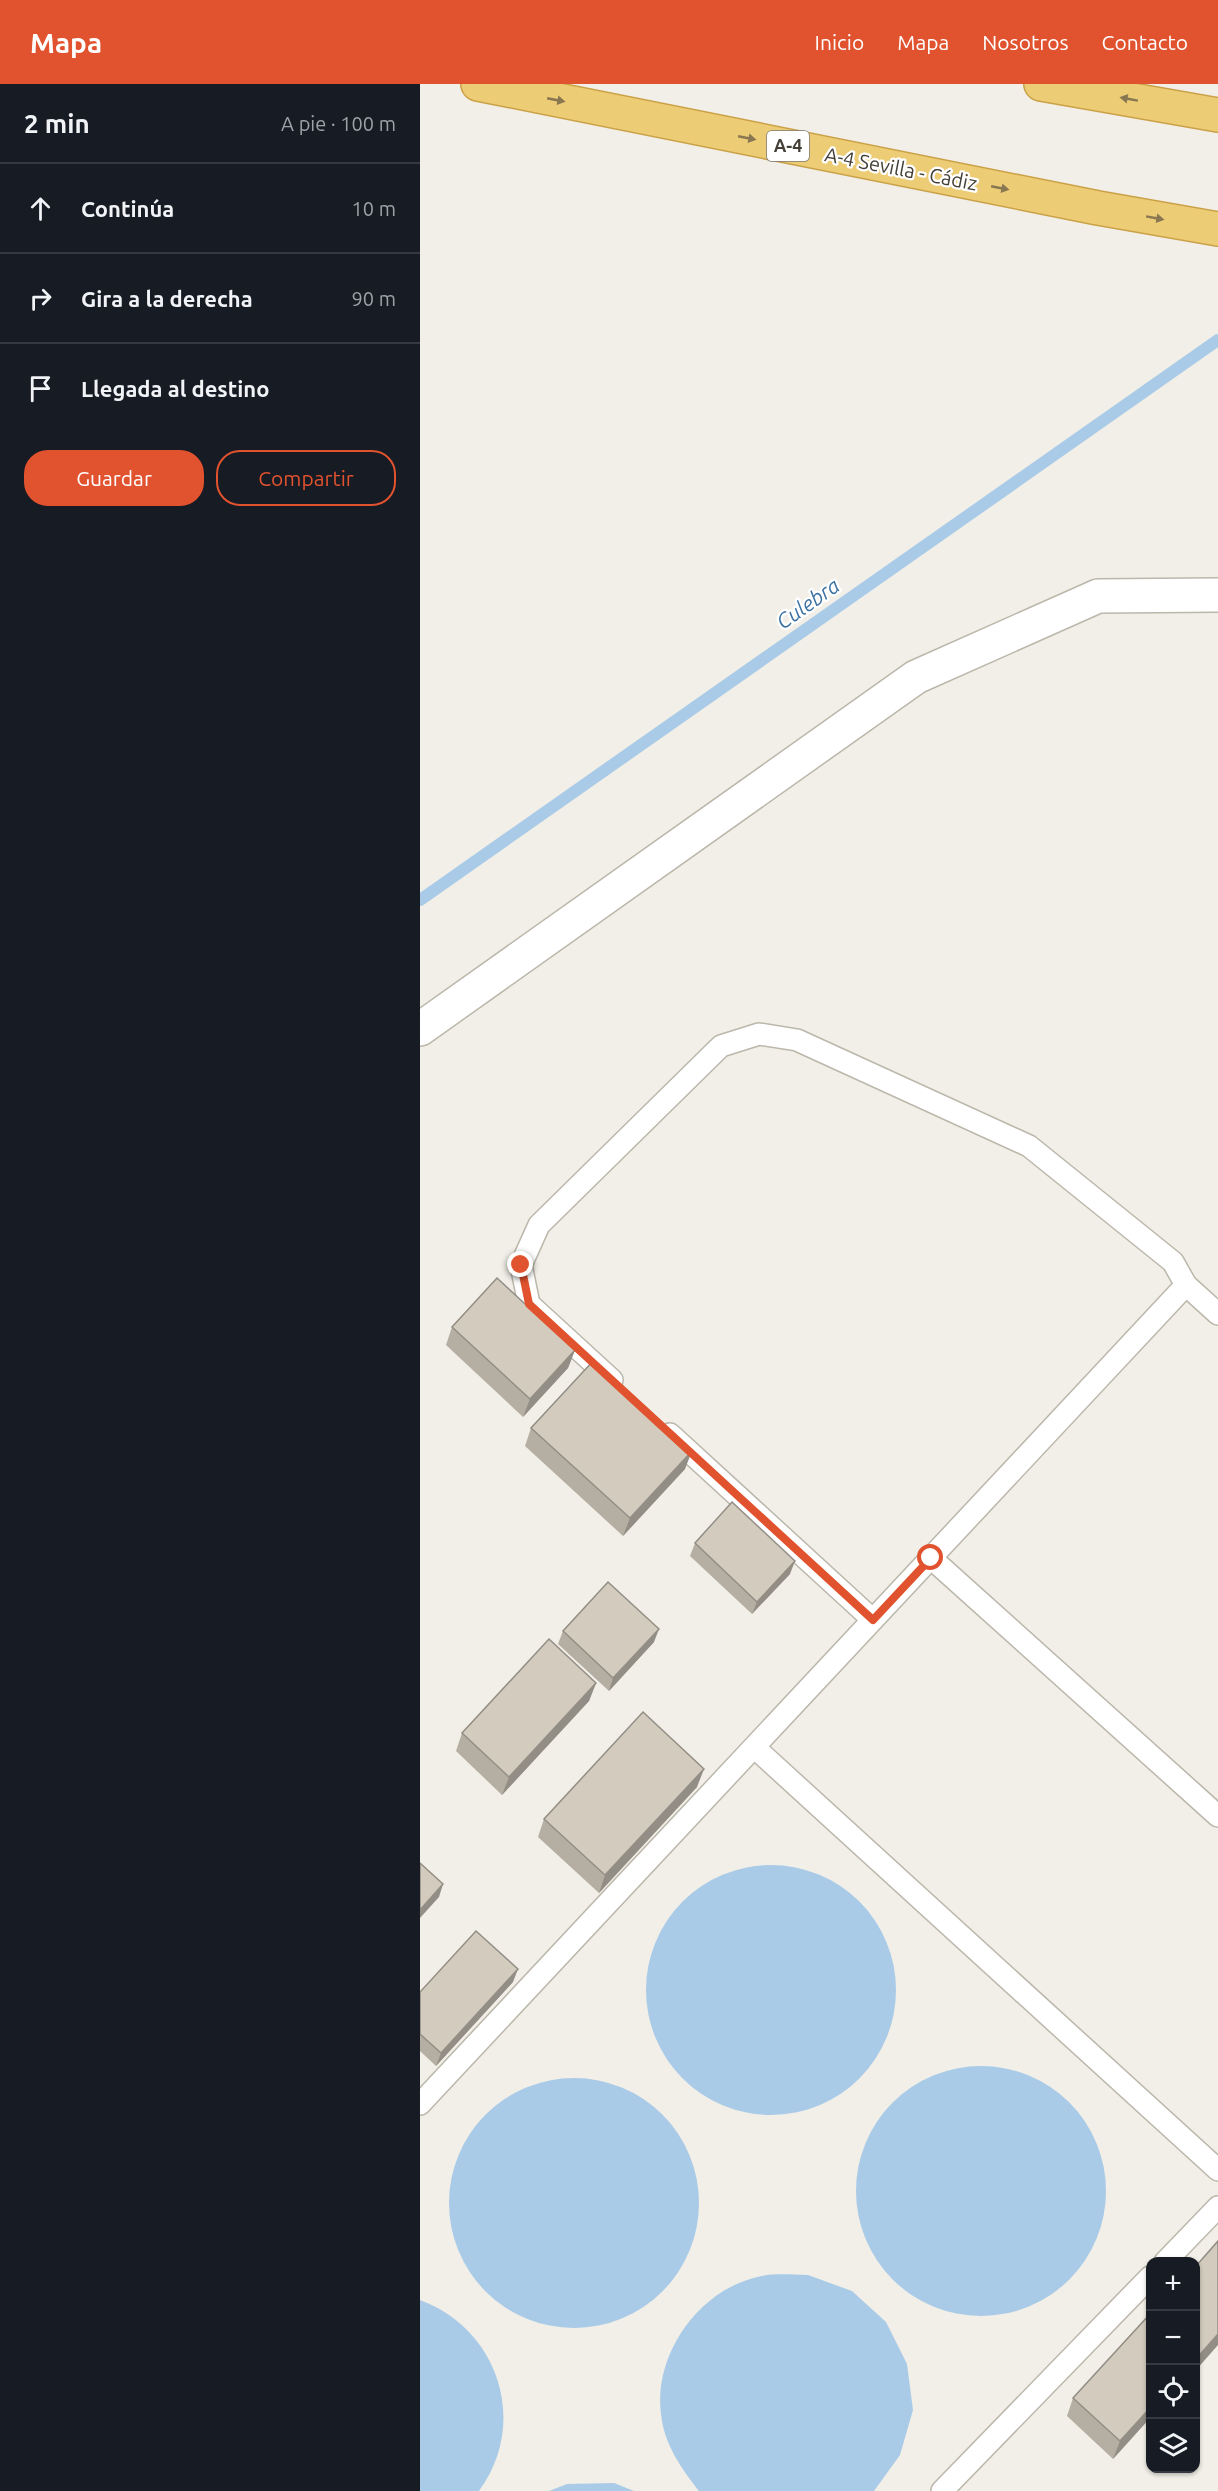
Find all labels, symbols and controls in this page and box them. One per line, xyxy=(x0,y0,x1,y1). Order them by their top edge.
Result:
text: Mapa xyxy=(30,27,102,58)
text: Inicio xyxy=(815,30,864,54)
text: Mapa xyxy=(897,30,949,54)
text: Nosotros xyxy=(982,30,1069,54)
text: Contacto xyxy=(1102,30,1188,54)
one-way arrow xyxy=(1119,95,1138,104)
one-way arrow xyxy=(547,96,566,105)
text: 2 min xyxy=(24,109,90,138)
text: A pie · 100 m xyxy=(281,112,396,135)
road number: A-4 xyxy=(767,131,809,161)
one-way arrow xyxy=(738,134,757,143)
street label: A-4 Sevilla - Cádiz xyxy=(823,142,979,195)
one-way arrow xyxy=(991,184,1010,194)
icon: ahead xyxy=(24,192,57,225)
text: Continúa xyxy=(81,196,174,221)
text: 10 m xyxy=(352,197,396,220)
one-way arrow xyxy=(1146,214,1165,223)
icon: right xyxy=(24,282,57,315)
text: Gira a la derecha xyxy=(81,286,253,311)
text: 90 m xyxy=(352,287,396,310)
icon: arrive xyxy=(24,372,57,405)
text: Llegada al destino xyxy=(81,376,269,401)
button: Guardar xyxy=(24,450,204,506)
button: Compartir xyxy=(216,450,396,506)
water label: Culebra xyxy=(771,573,844,634)
route end xyxy=(507,1251,533,1277)
route start xyxy=(917,1544,943,1570)
map controls xyxy=(1146,2257,1200,2473)
button: + xyxy=(1146,2257,1200,2311)
button: − xyxy=(1146,2311,1200,2365)
button: locate xyxy=(1146,2365,1200,2419)
button: layers xyxy=(1146,2419,1200,2473)

